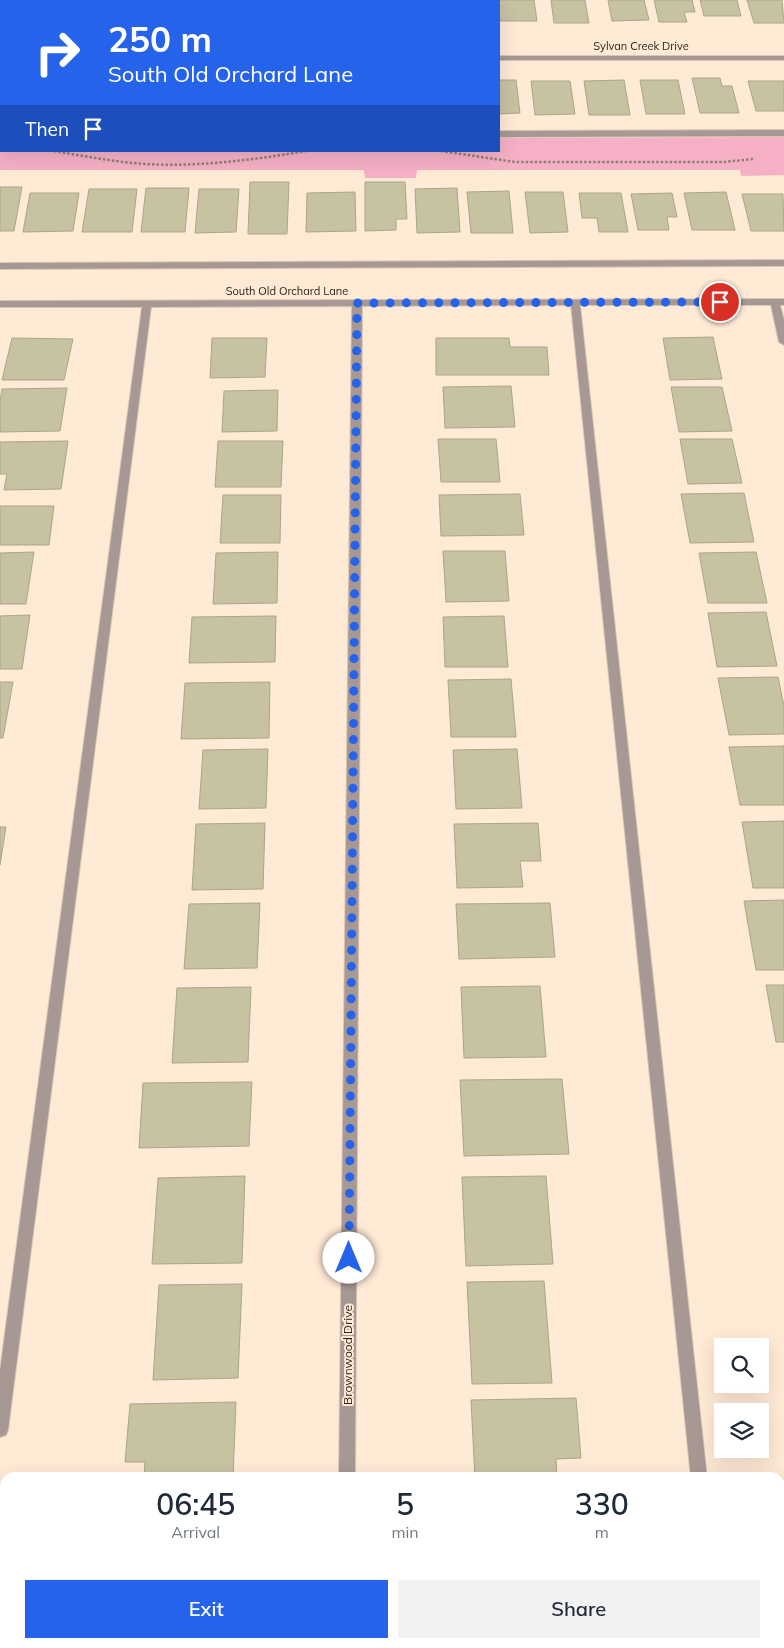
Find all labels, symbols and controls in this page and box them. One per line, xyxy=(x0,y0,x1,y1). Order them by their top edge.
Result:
text: 250 m xyxy=(108,17,212,61)
icon: right xyxy=(25,20,90,85)
street label: Sylvan Creek Drive xyxy=(593,39,689,53)
text: South Old Orchard Lane xyxy=(108,60,353,88)
icon: arrive xyxy=(79,115,107,143)
text: Then xyxy=(25,117,69,141)
pin xyxy=(699,281,741,323)
street label: South Old Orchard Lane xyxy=(226,284,348,298)
icon: arrive xyxy=(706,288,734,316)
position arrow xyxy=(322,1231,374,1283)
street label: Brownwood Drive xyxy=(340,1305,355,1405)
map controls xyxy=(714,1338,769,1458)
button: search xyxy=(714,1338,769,1393)
button: layers xyxy=(714,1403,769,1458)
text: 06:45 xyxy=(156,1485,235,1523)
text: 5 xyxy=(396,1485,414,1523)
text: 330 xyxy=(575,1485,629,1523)
text: Arrival xyxy=(171,1522,220,1542)
text: min xyxy=(391,1522,419,1542)
text: m xyxy=(595,1522,609,1542)
button: Exit xyxy=(25,1580,388,1638)
button: Share xyxy=(398,1580,760,1638)

